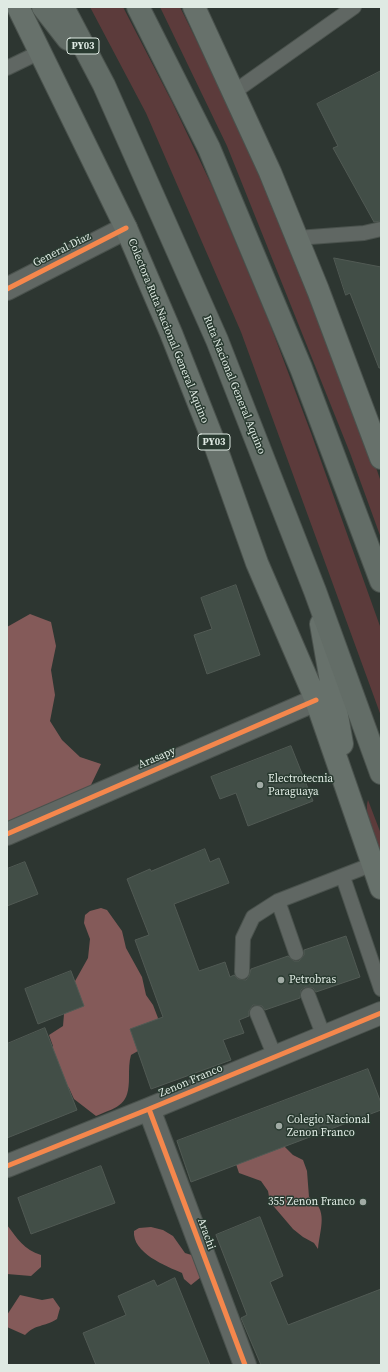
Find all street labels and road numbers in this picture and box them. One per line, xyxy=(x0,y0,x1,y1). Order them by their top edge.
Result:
road number: PY03 xyxy=(67,38,99,54)
street label: General Diaz xyxy=(31,230,93,270)
street label: Colectora Ruta Nacional General Aquino xyxy=(125,237,211,425)
street label: Ruta Nacional General Aquino xyxy=(200,314,268,456)
road number: PY03 xyxy=(198,434,230,450)
street label: Arasapy xyxy=(136,744,178,772)
street label: Zenon Franco xyxy=(157,1062,225,1100)
street label: Arachi xyxy=(194,1216,218,1252)

